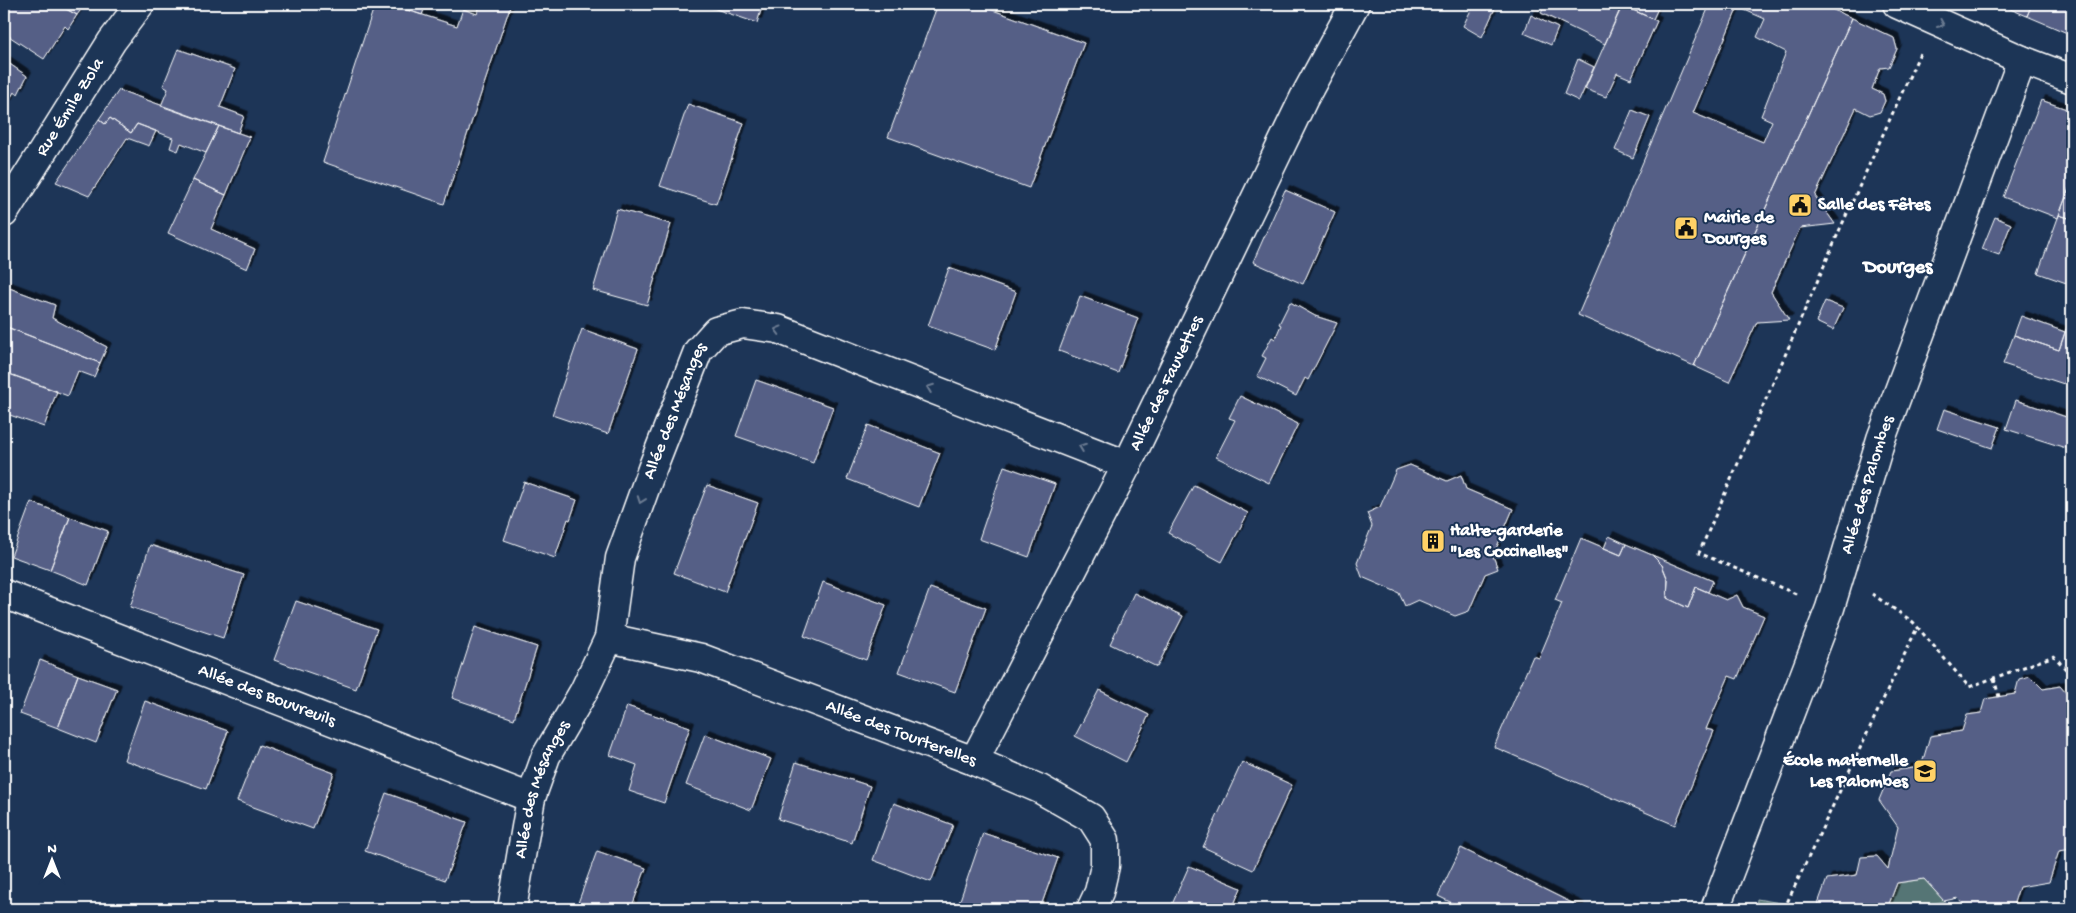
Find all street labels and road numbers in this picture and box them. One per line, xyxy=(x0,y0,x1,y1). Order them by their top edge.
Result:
street label: Rue Émile Zola xyxy=(32,53,110,160)
street label: Allée des Fauvettes xyxy=(1125,311,1209,454)
street label: Allée des Mésanges xyxy=(639,337,712,482)
street label: Allée des Palombes xyxy=(1836,411,1900,557)
street label: Allée des Bouvreuils xyxy=(195,660,340,732)
street label: Allée des Tourterelles xyxy=(823,696,981,772)
street label: Allée des Mésanges xyxy=(510,715,576,860)

